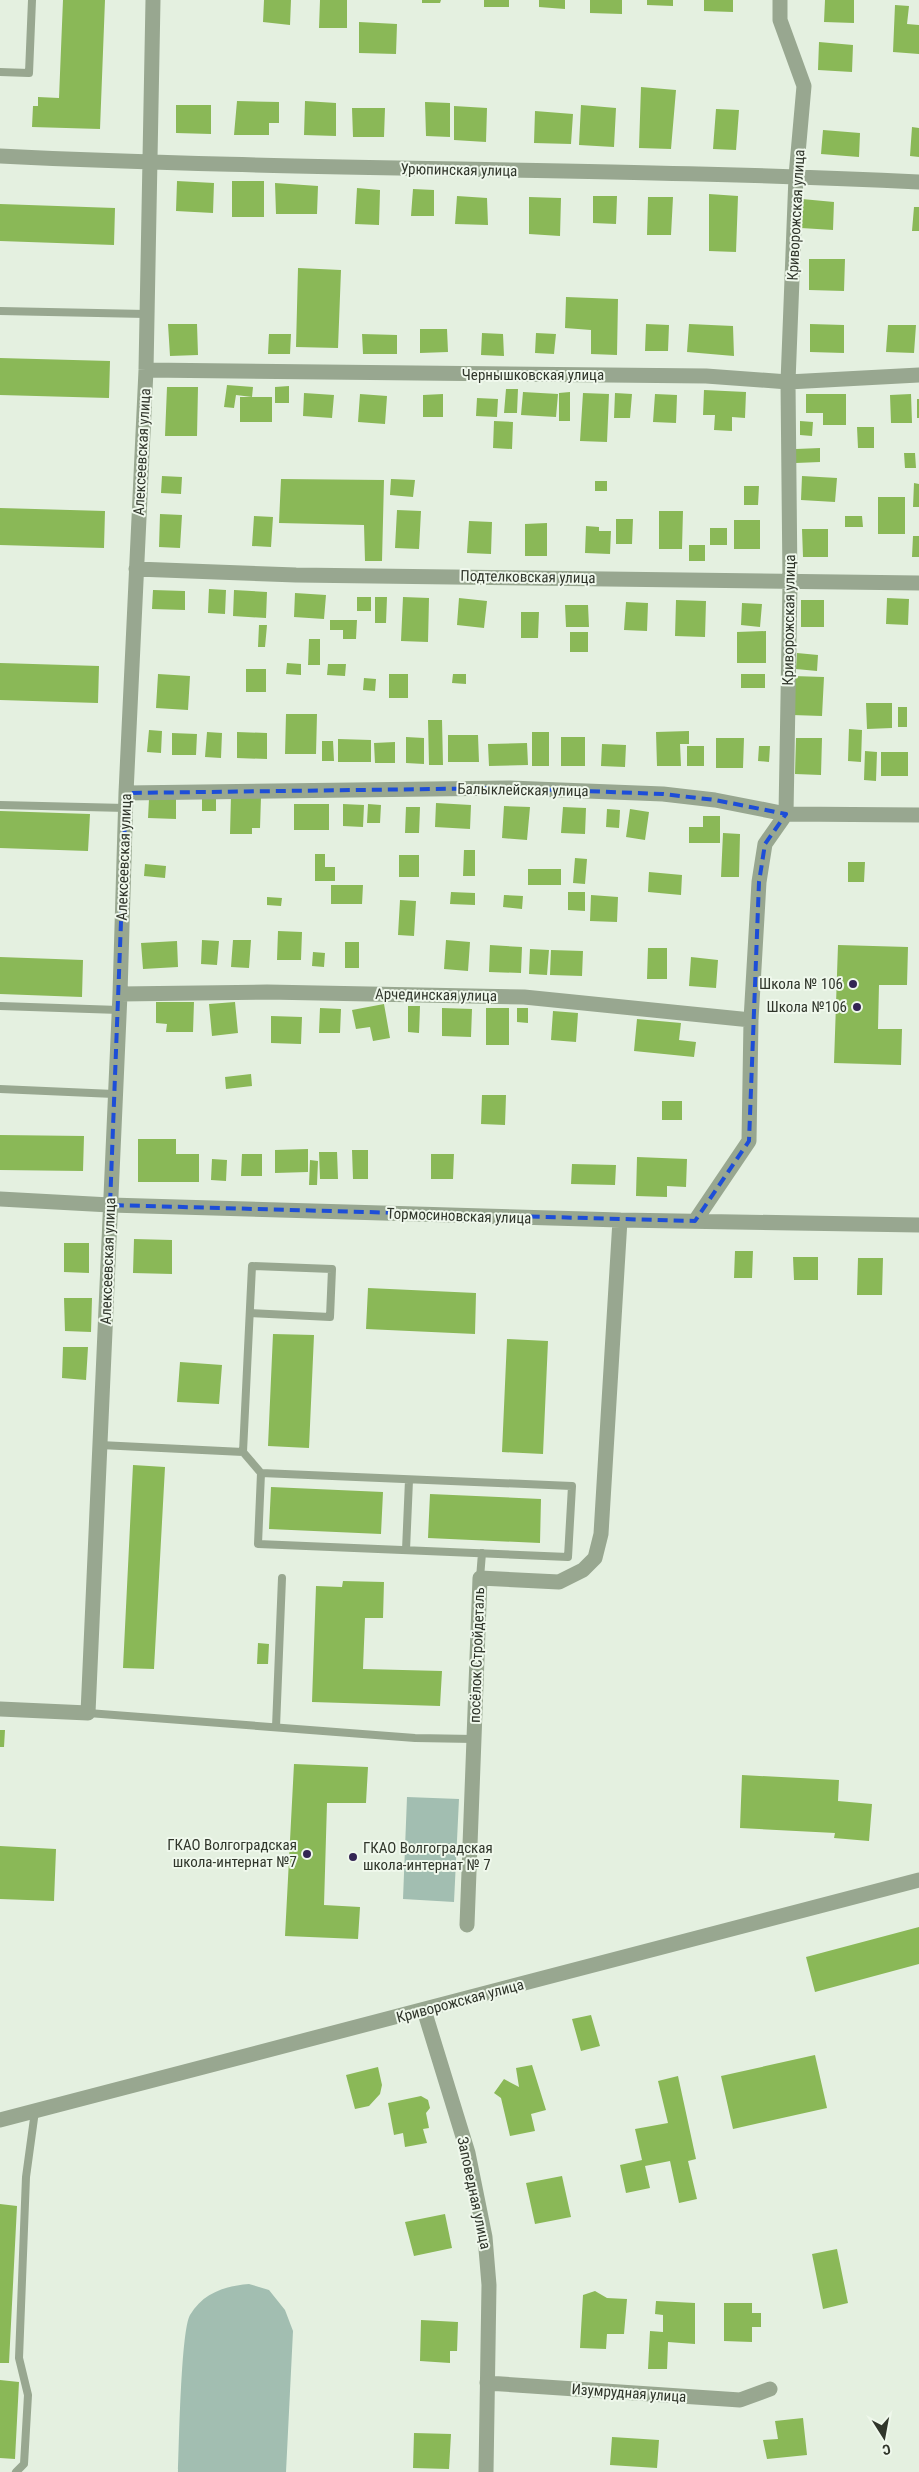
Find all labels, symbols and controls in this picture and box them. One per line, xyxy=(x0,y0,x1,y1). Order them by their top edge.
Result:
street label: Криворожская улица xyxy=(784,149,808,281)
street label: Урюпинская улица xyxy=(401,160,517,180)
street label: Чернышковская улица xyxy=(462,366,604,384)
street label: Алексеевская улица xyxy=(130,388,154,516)
street label: Криворожская улица xyxy=(779,554,799,686)
street label: Подтелковская улица xyxy=(460,567,596,587)
street label: Балыклейская улица xyxy=(457,780,589,800)
street label: Алексеевская улица xyxy=(113,793,135,921)
place label: Школа № 106 xyxy=(759,975,843,993)
marker: Школа № 106 xyxy=(847,978,859,990)
street label: Арчединская улица xyxy=(375,985,497,1005)
place label: Школа №106 xyxy=(767,998,847,1016)
marker: Школа №106 xyxy=(851,1001,863,1013)
street label: Алексеевская улица xyxy=(97,1197,119,1325)
street label: Тормосиновская улица xyxy=(386,1204,532,1228)
street label: посёлок Стройдеталь xyxy=(466,1587,488,1723)
place label: ГКАО Волгоградская школа-интернат №7 xyxy=(167,1836,297,1871)
place label: ГКАО Волгоградская школа-интернат № 7 xyxy=(363,1839,493,1874)
marker: ГКАО Волгоградская школа-интернат №7 xyxy=(301,1848,313,1860)
marker: ГКАО Волгоградская школа-интернат № 7 xyxy=(347,1851,359,1863)
street label: Криворожская улица xyxy=(394,1975,526,2027)
street label: Заповедная улица xyxy=(453,2135,495,2251)
street label: Изумрудная улица xyxy=(571,2380,687,2406)
north arrow xyxy=(859,2412,909,2462)
text: С xyxy=(881,2441,892,2458)

